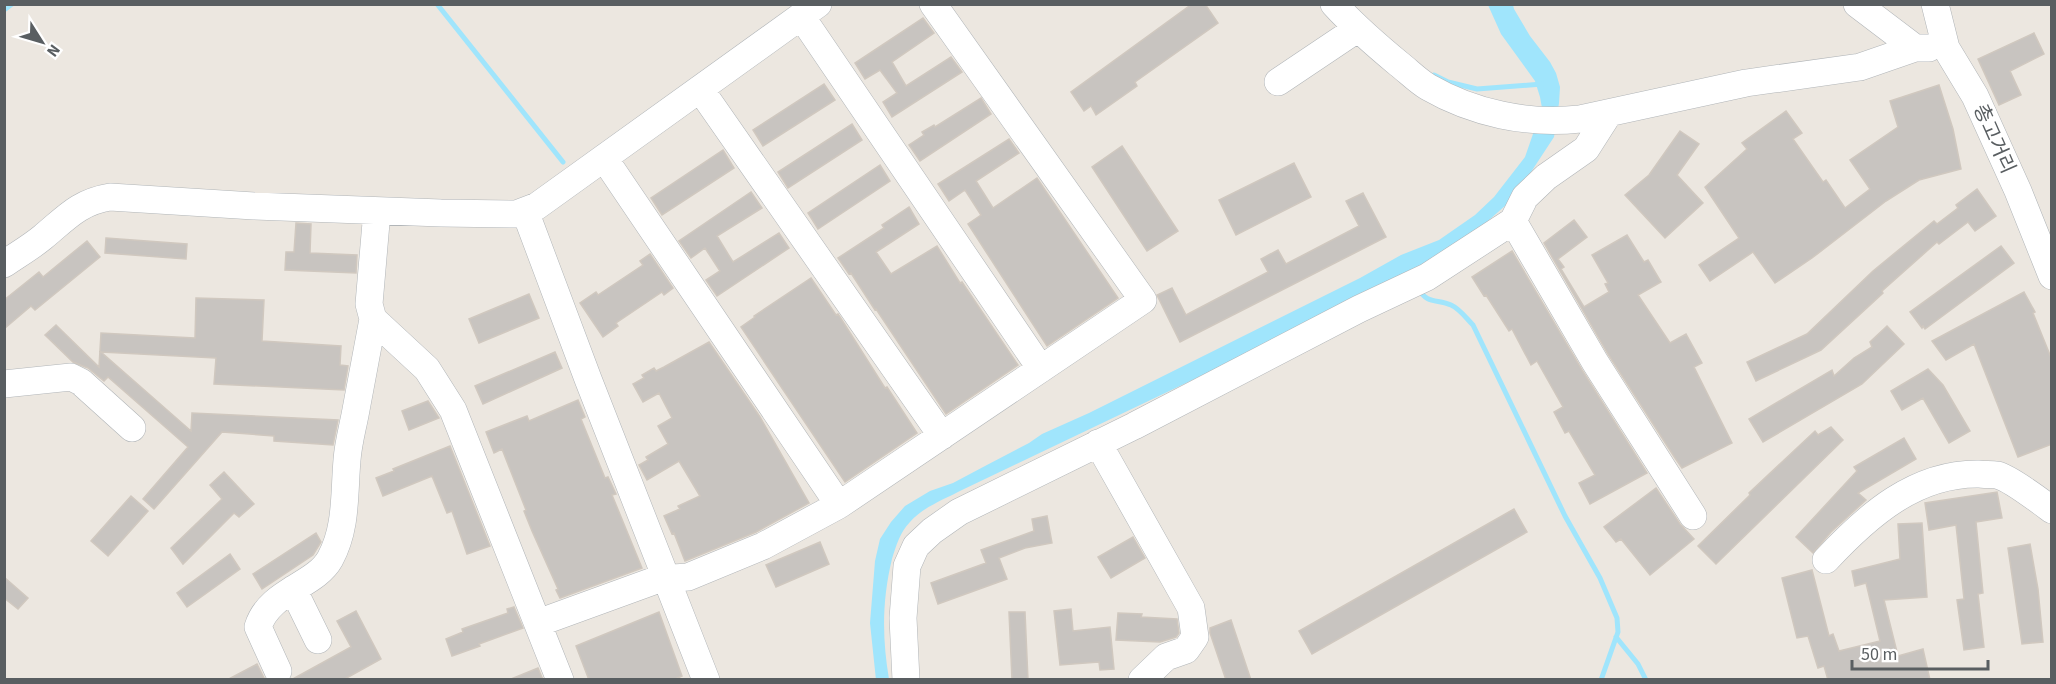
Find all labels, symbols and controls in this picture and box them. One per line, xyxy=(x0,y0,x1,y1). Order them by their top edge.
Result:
north arrow xyxy=(12,12,72,72)
text: N xyxy=(41,40,65,61)
street label: 총고거리 xyxy=(1966,100,2022,178)
scale bar xyxy=(1852,633,1988,671)
text: 50 m xyxy=(1861,642,1897,667)

